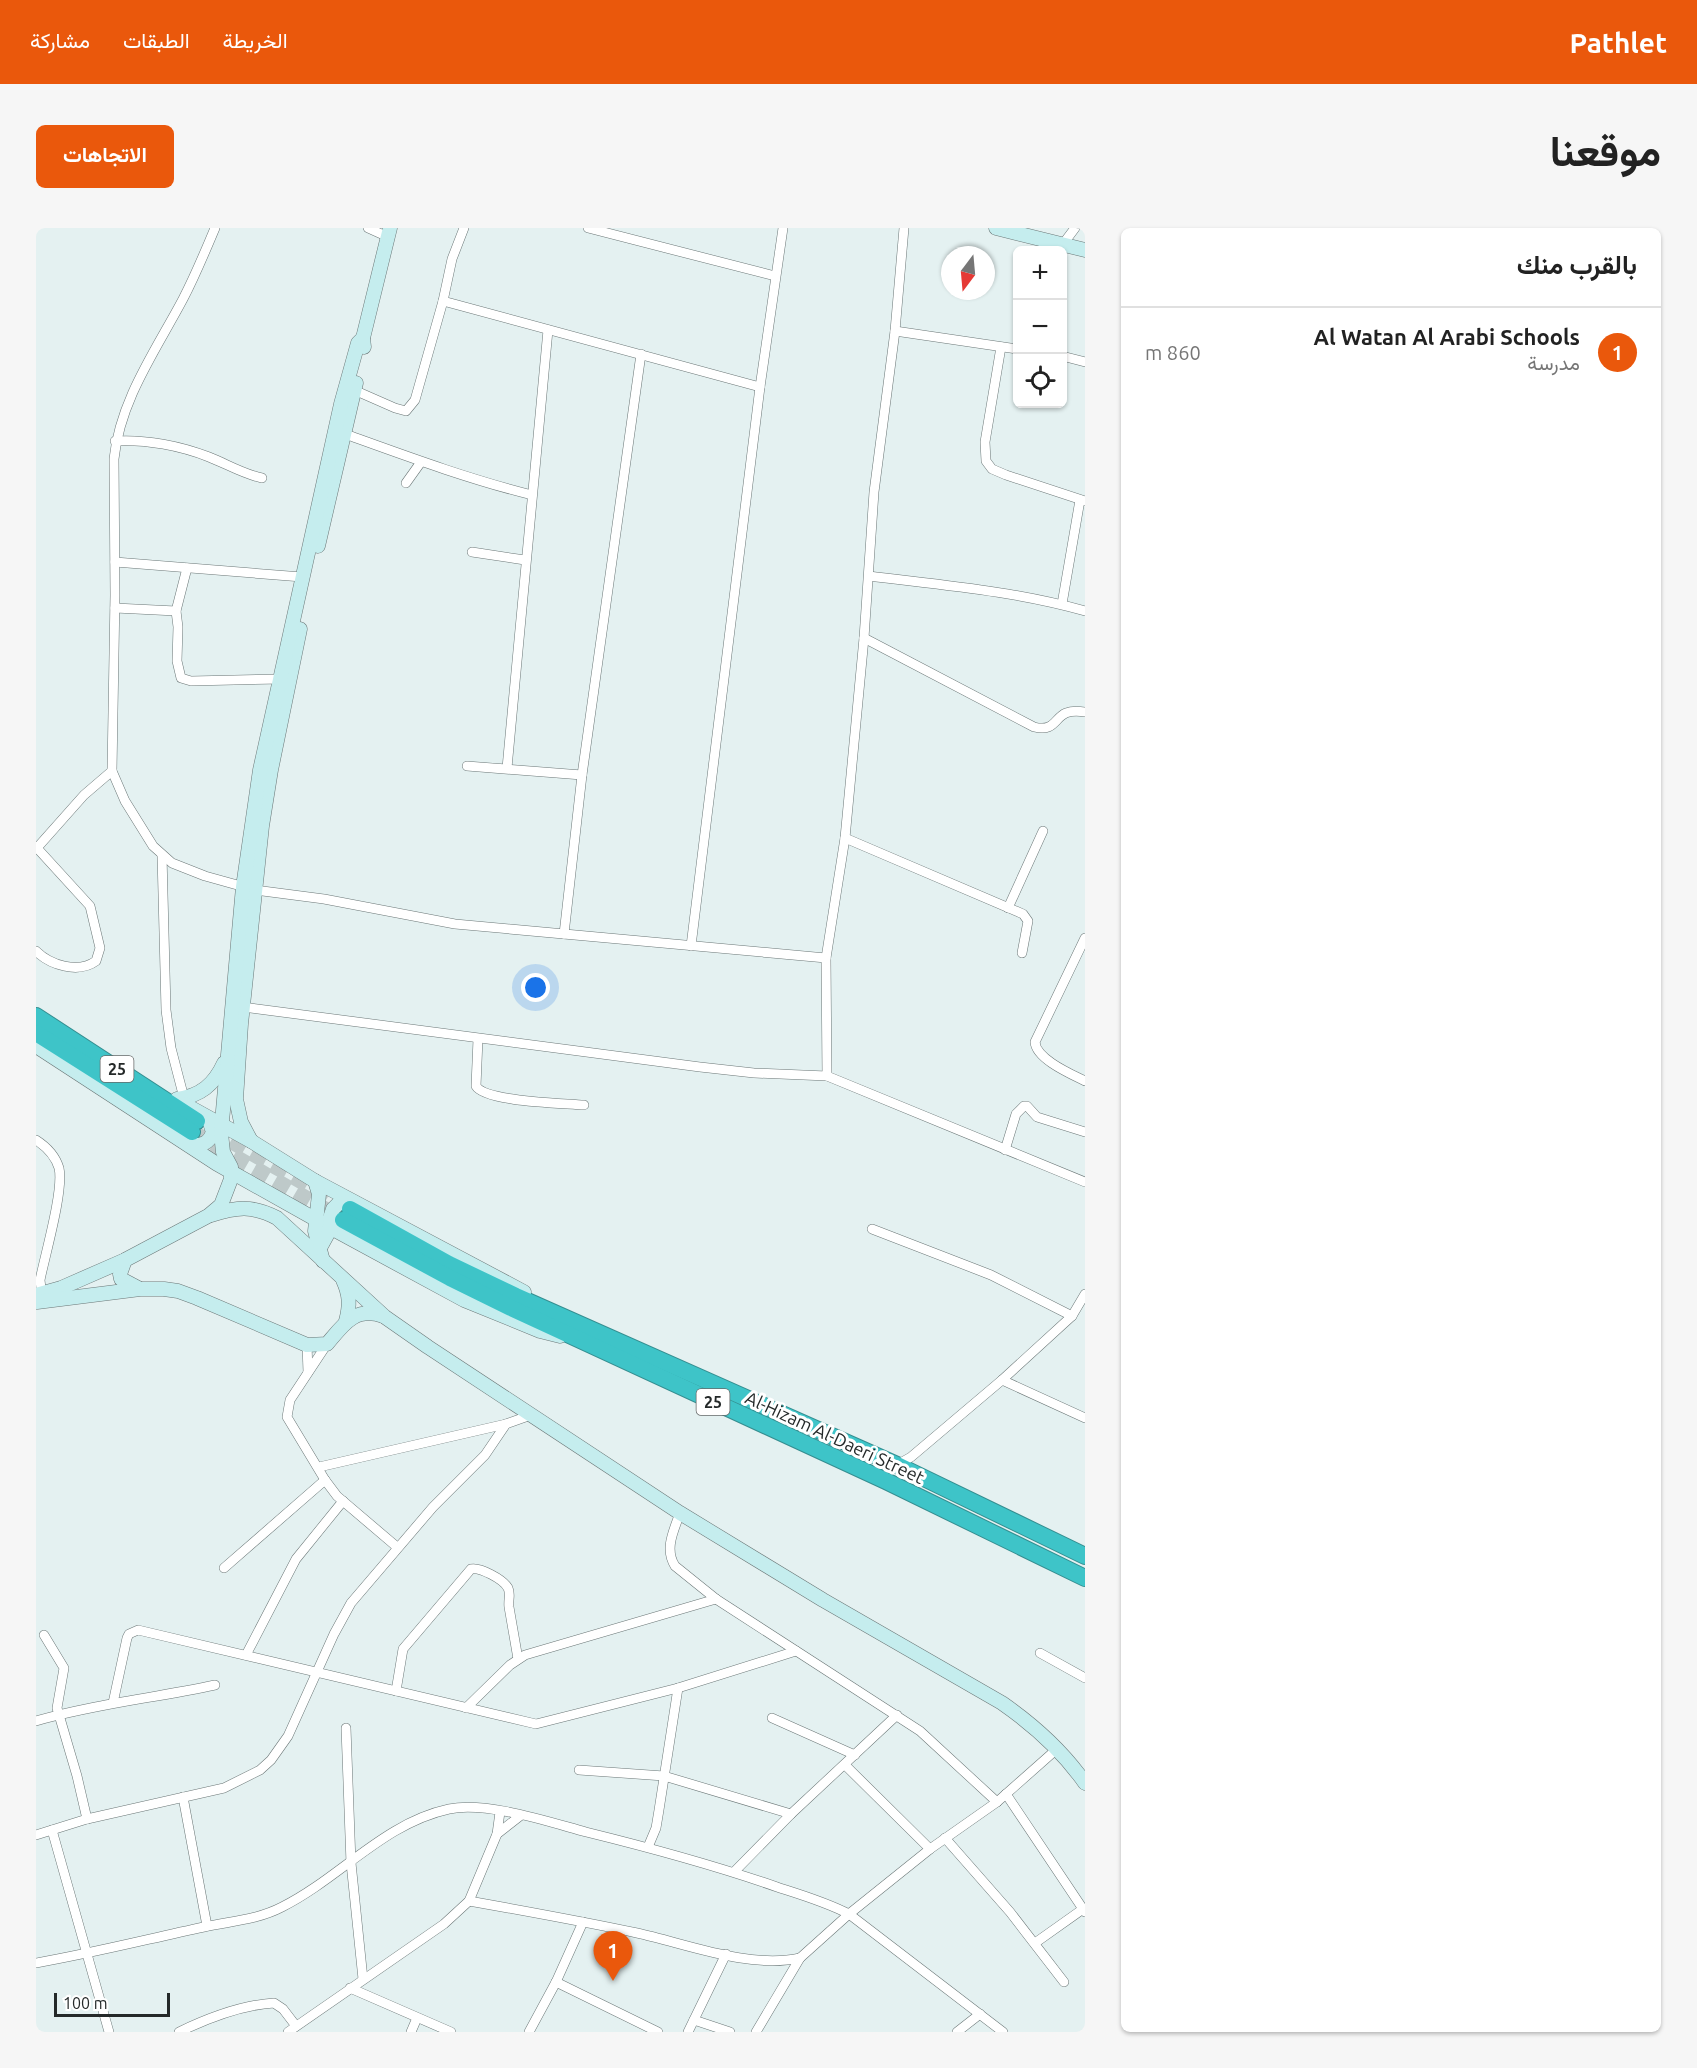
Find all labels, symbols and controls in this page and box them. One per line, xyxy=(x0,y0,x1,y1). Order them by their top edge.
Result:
text: Pathlet xyxy=(1569,27,1667,58)
text: مشاركة xyxy=(30,28,90,52)
text: الطبقات xyxy=(123,28,190,52)
text: الخريطة xyxy=(223,28,288,52)
button: الاتجاهات xyxy=(36,125,174,188)
text: موقعنا xyxy=(1550,127,1661,174)
north arrow xyxy=(941,246,995,300)
map controls xyxy=(1013,246,1067,408)
button: + xyxy=(1013,246,1067,300)
text: بالقرب منك xyxy=(1517,250,1637,279)
button: − xyxy=(1013,300,1067,354)
text: Al Watan Al Arabi Schools xyxy=(1314,324,1580,349)
text: 860 m xyxy=(1145,341,1201,364)
text: 1 xyxy=(1612,341,1623,364)
text: مدرسة xyxy=(1527,351,1580,374)
button: locate xyxy=(1013,354,1067,408)
your location xyxy=(521,973,550,1002)
road number: 25 xyxy=(100,1056,134,1082)
street label: Al-Hizam Al-Daeri Street xyxy=(743,1387,927,1487)
road number: 25 xyxy=(696,1389,730,1415)
pin: 1 xyxy=(594,1932,632,1981)
scale bar xyxy=(54,1990,170,2018)
text: 100 m xyxy=(63,1994,108,2012)

